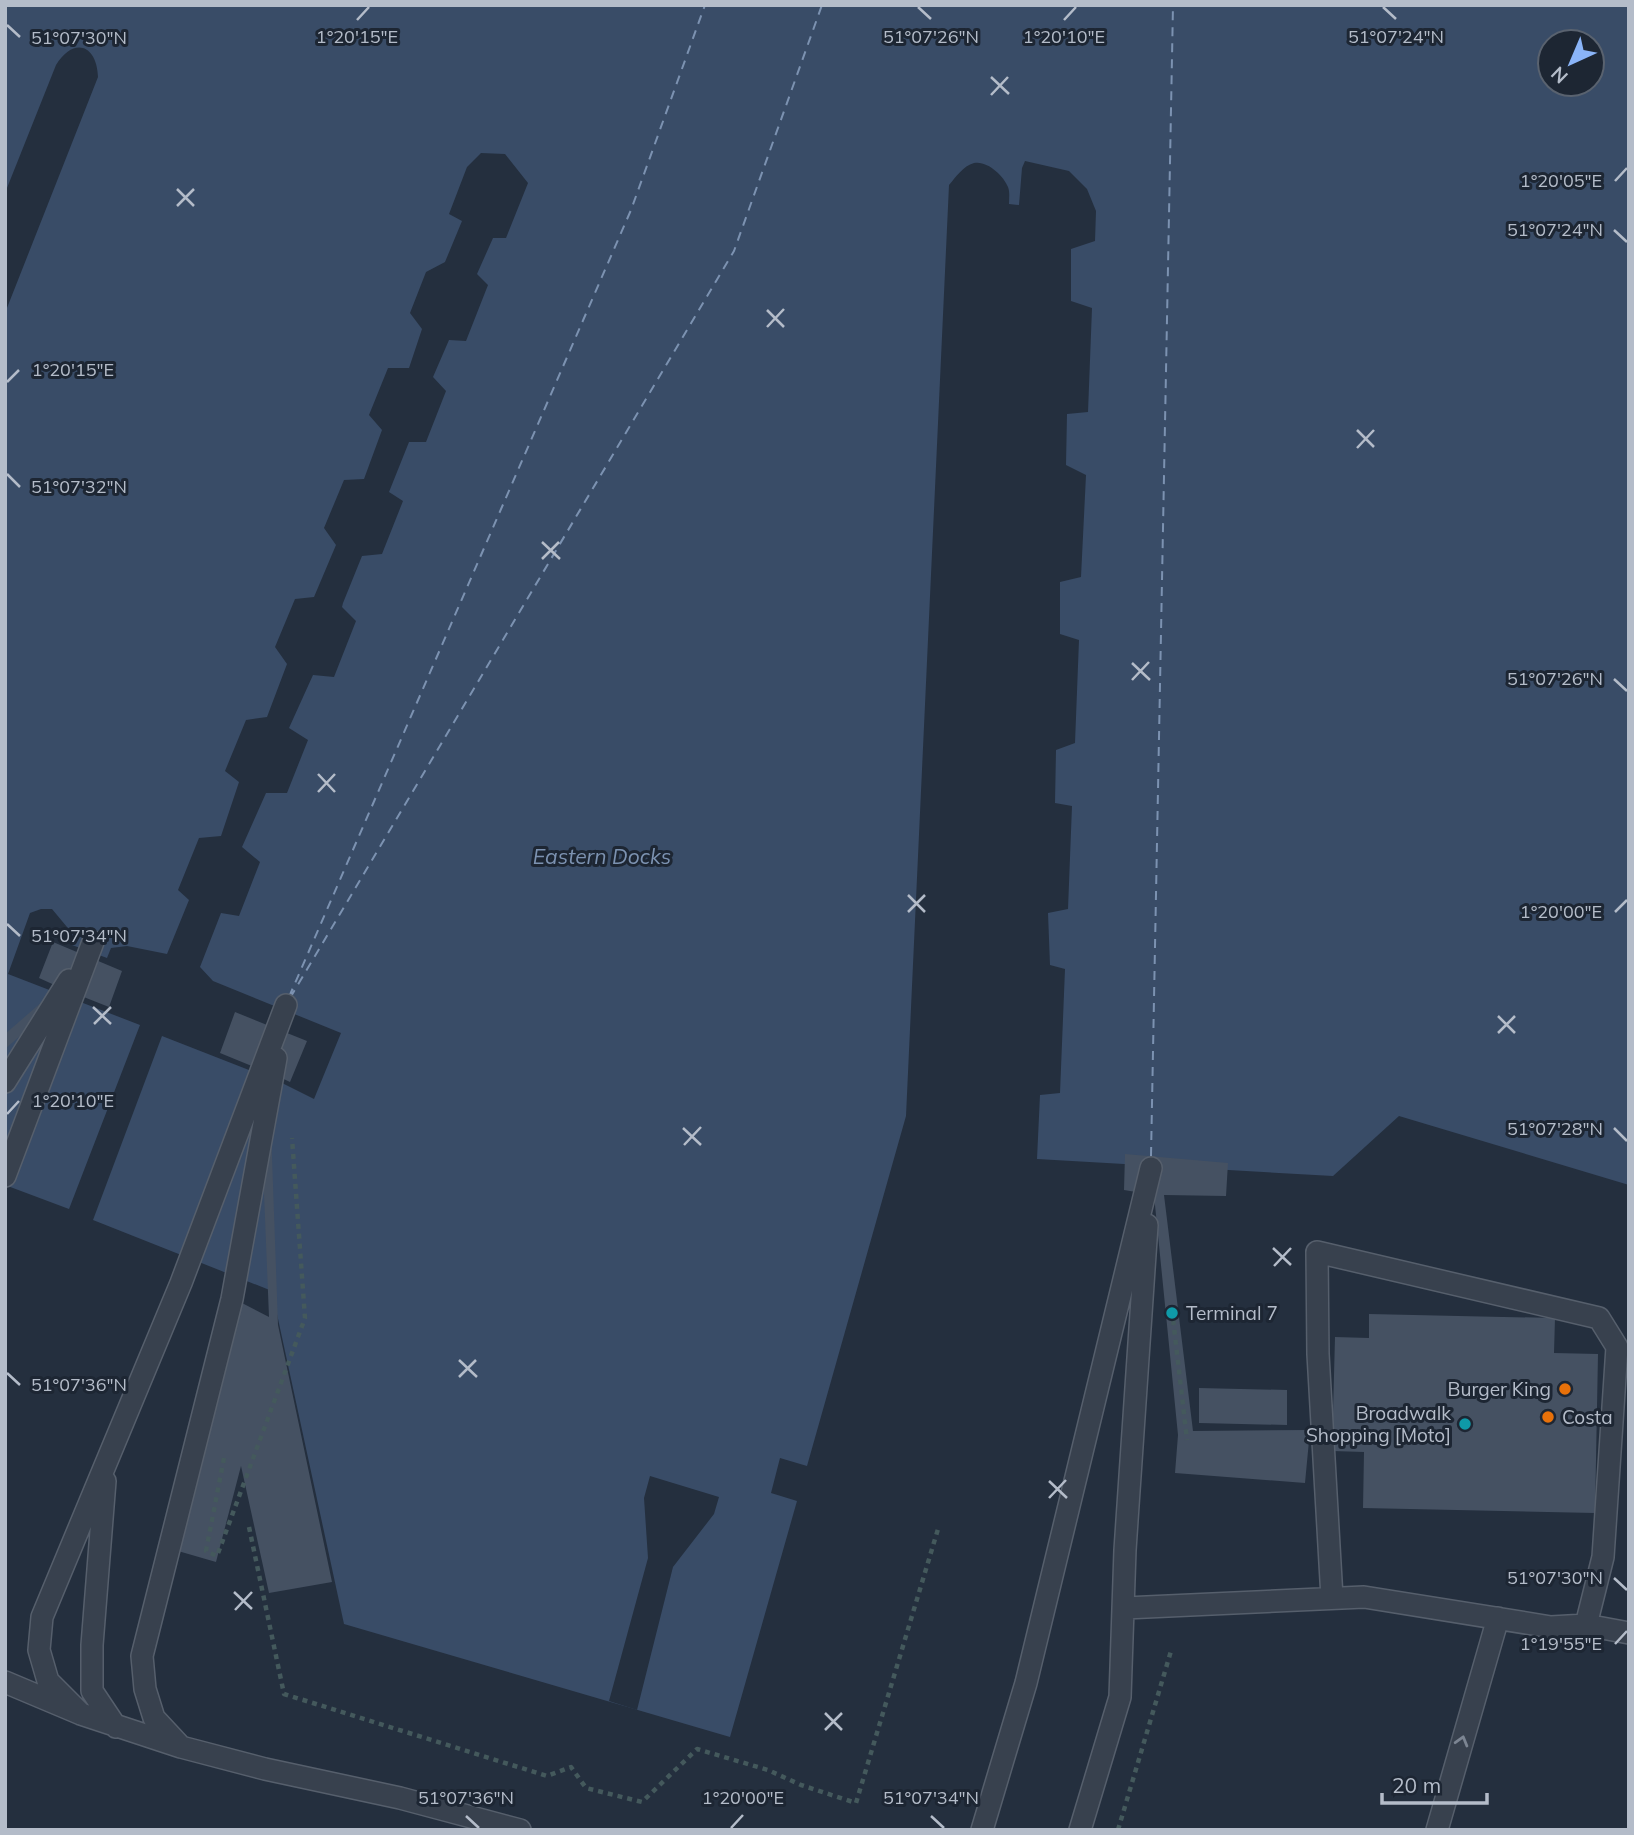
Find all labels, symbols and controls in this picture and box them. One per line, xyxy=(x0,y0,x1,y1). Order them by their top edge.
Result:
text: 1°20'15"E xyxy=(316,25,398,48)
text: 51°07'26"N xyxy=(883,25,979,48)
text: 1°20'10"E xyxy=(1023,25,1105,48)
text: 51°07'24"N xyxy=(1348,25,1444,48)
text: 51°07'30"N xyxy=(31,26,127,49)
north arrow xyxy=(1536,28,1606,98)
text: N xyxy=(1546,62,1573,89)
text: 1°20'05"E xyxy=(1520,169,1602,192)
text: 51°07'24"N xyxy=(1507,218,1603,241)
text: 1°20'15"E xyxy=(32,358,114,381)
text: 51°07'32"N xyxy=(31,475,127,498)
text: 51°07'26"N xyxy=(1507,667,1603,690)
water label: Eastern Docks xyxy=(533,843,671,869)
text: 1°20'00"E xyxy=(1520,900,1602,923)
text: 51°07'34"N xyxy=(31,924,127,947)
text: 1°20'10"E xyxy=(32,1089,114,1112)
text: 51°07'28"N xyxy=(1507,1117,1603,1140)
place label: Terminal 7 xyxy=(1186,1301,1278,1325)
marker: Terminal 7 xyxy=(1164,1305,1180,1321)
text: 51°07'36"N xyxy=(31,1373,127,1396)
place label: Burger King xyxy=(1448,1377,1551,1401)
marker: Burger King xyxy=(1557,1381,1573,1397)
place label: Broadwalk Shopping [Moto] xyxy=(1306,1401,1451,1447)
place label: Costa xyxy=(1562,1405,1613,1429)
marker: Costa xyxy=(1540,1409,1556,1425)
marker: Broadwalk Shopping [Moto] xyxy=(1457,1416,1473,1432)
text: 51°07'30"N xyxy=(1507,1566,1603,1589)
text: 1°19'55"E xyxy=(1520,1632,1602,1655)
one-way arrow xyxy=(1454,1735,1469,1747)
scale bar xyxy=(1382,1762,1487,1806)
text: 20 m xyxy=(1392,1772,1441,1798)
text: 51°07'36"N xyxy=(418,1786,514,1809)
text: 1°20'00"E xyxy=(702,1786,784,1809)
text: 51°07'34"N xyxy=(883,1786,979,1809)

